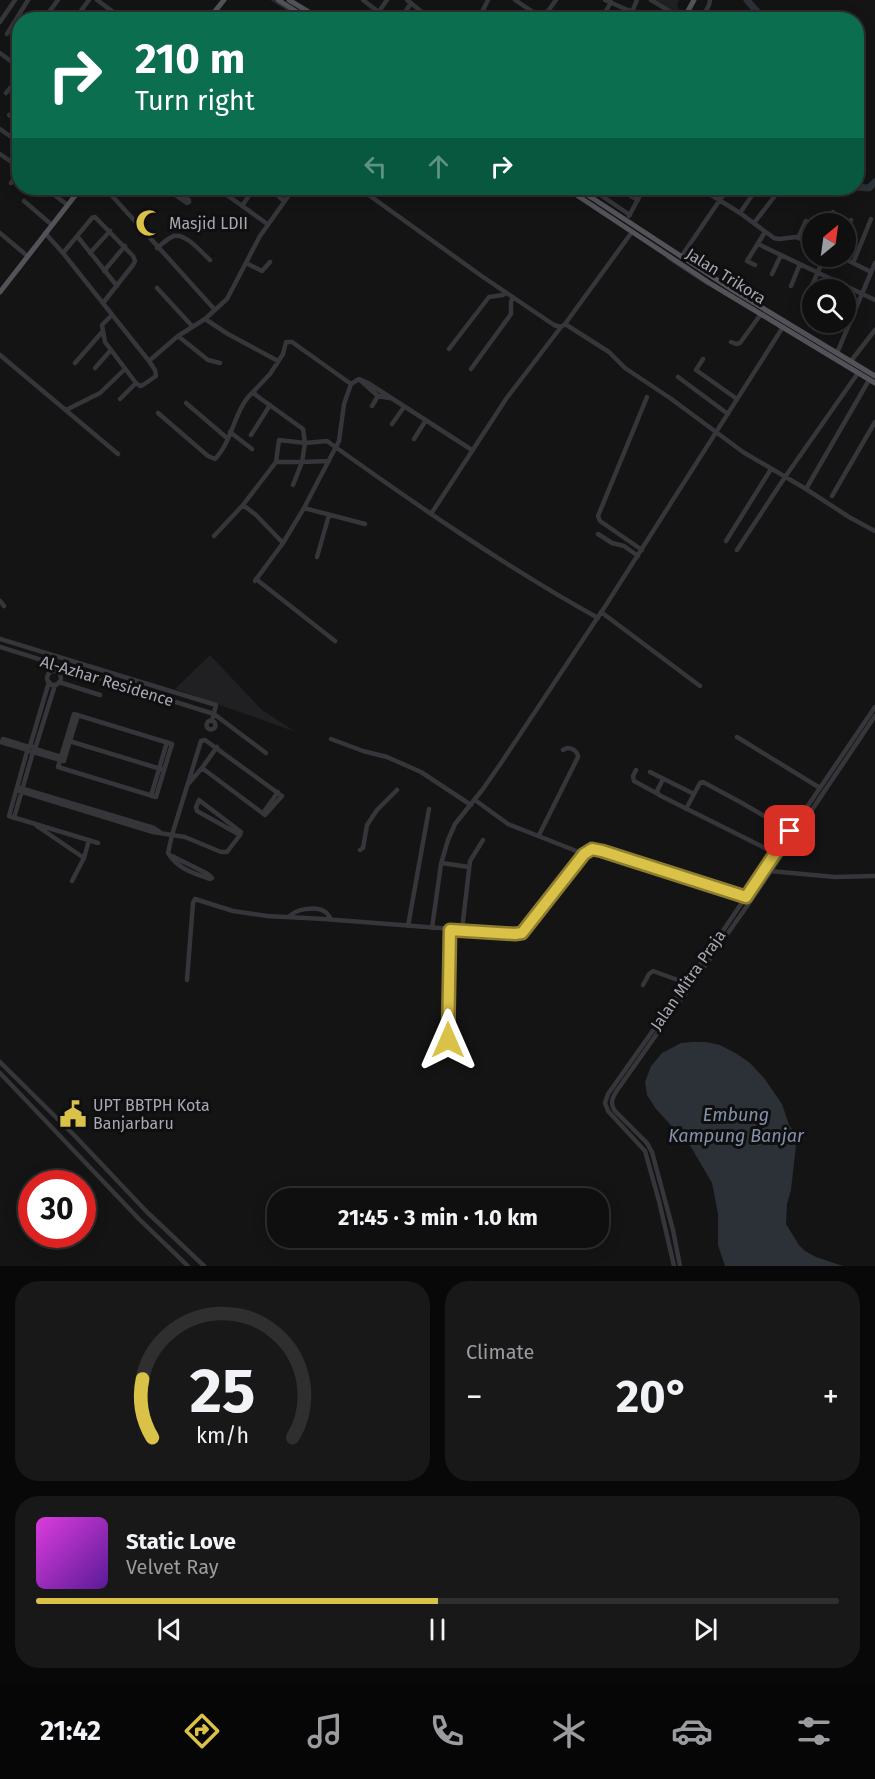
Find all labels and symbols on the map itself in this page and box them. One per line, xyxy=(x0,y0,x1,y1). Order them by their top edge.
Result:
mosque icon: Masjid LDII xyxy=(134,208,164,238)
north arrow xyxy=(802,213,856,267)
place label: Masjid LDII xyxy=(169,214,248,233)
street label: Jalan Trikora xyxy=(683,244,769,308)
street label: Al-Azhar Residence xyxy=(38,652,176,710)
pin xyxy=(764,805,815,856)
street label: Jalan Mitra Praja xyxy=(646,926,730,1034)
position arrow xyxy=(416,1008,480,1072)
place label: UPT BBTPH Kota Banjarbaru xyxy=(93,1096,210,1133)
public building icon: UPT BBTPH Kota Banjarbaru xyxy=(58,1099,88,1129)
water label: Embung Kampung Banjar xyxy=(668,1104,805,1147)
speed limit sign: 30 xyxy=(18,1170,96,1248)

